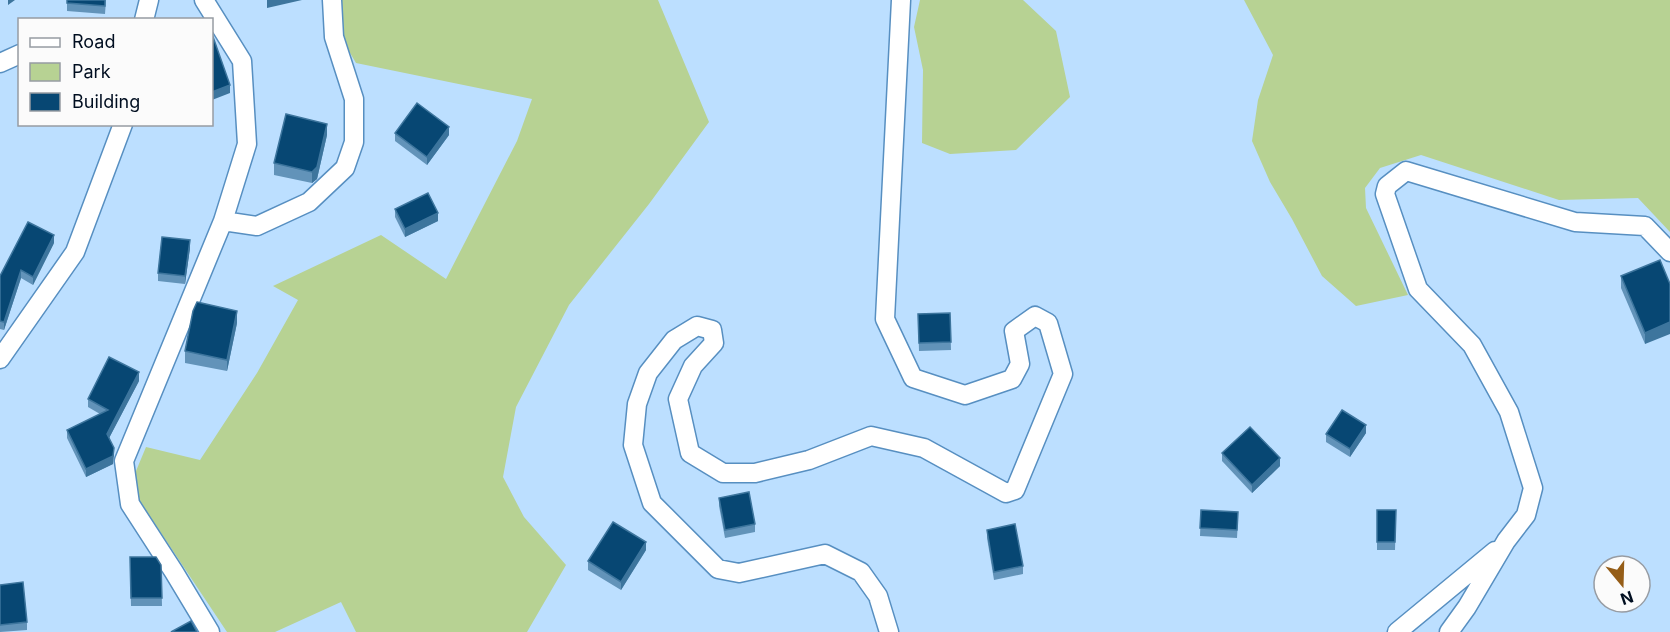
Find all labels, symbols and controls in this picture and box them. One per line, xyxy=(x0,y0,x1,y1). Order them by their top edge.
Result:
legend xyxy=(18,18,213,126)
text: Road xyxy=(72,31,115,52)
text: Park xyxy=(72,61,111,82)
text: Building xyxy=(72,91,140,112)
north arrow xyxy=(1592,554,1652,614)
text: N xyxy=(1618,587,1636,610)

